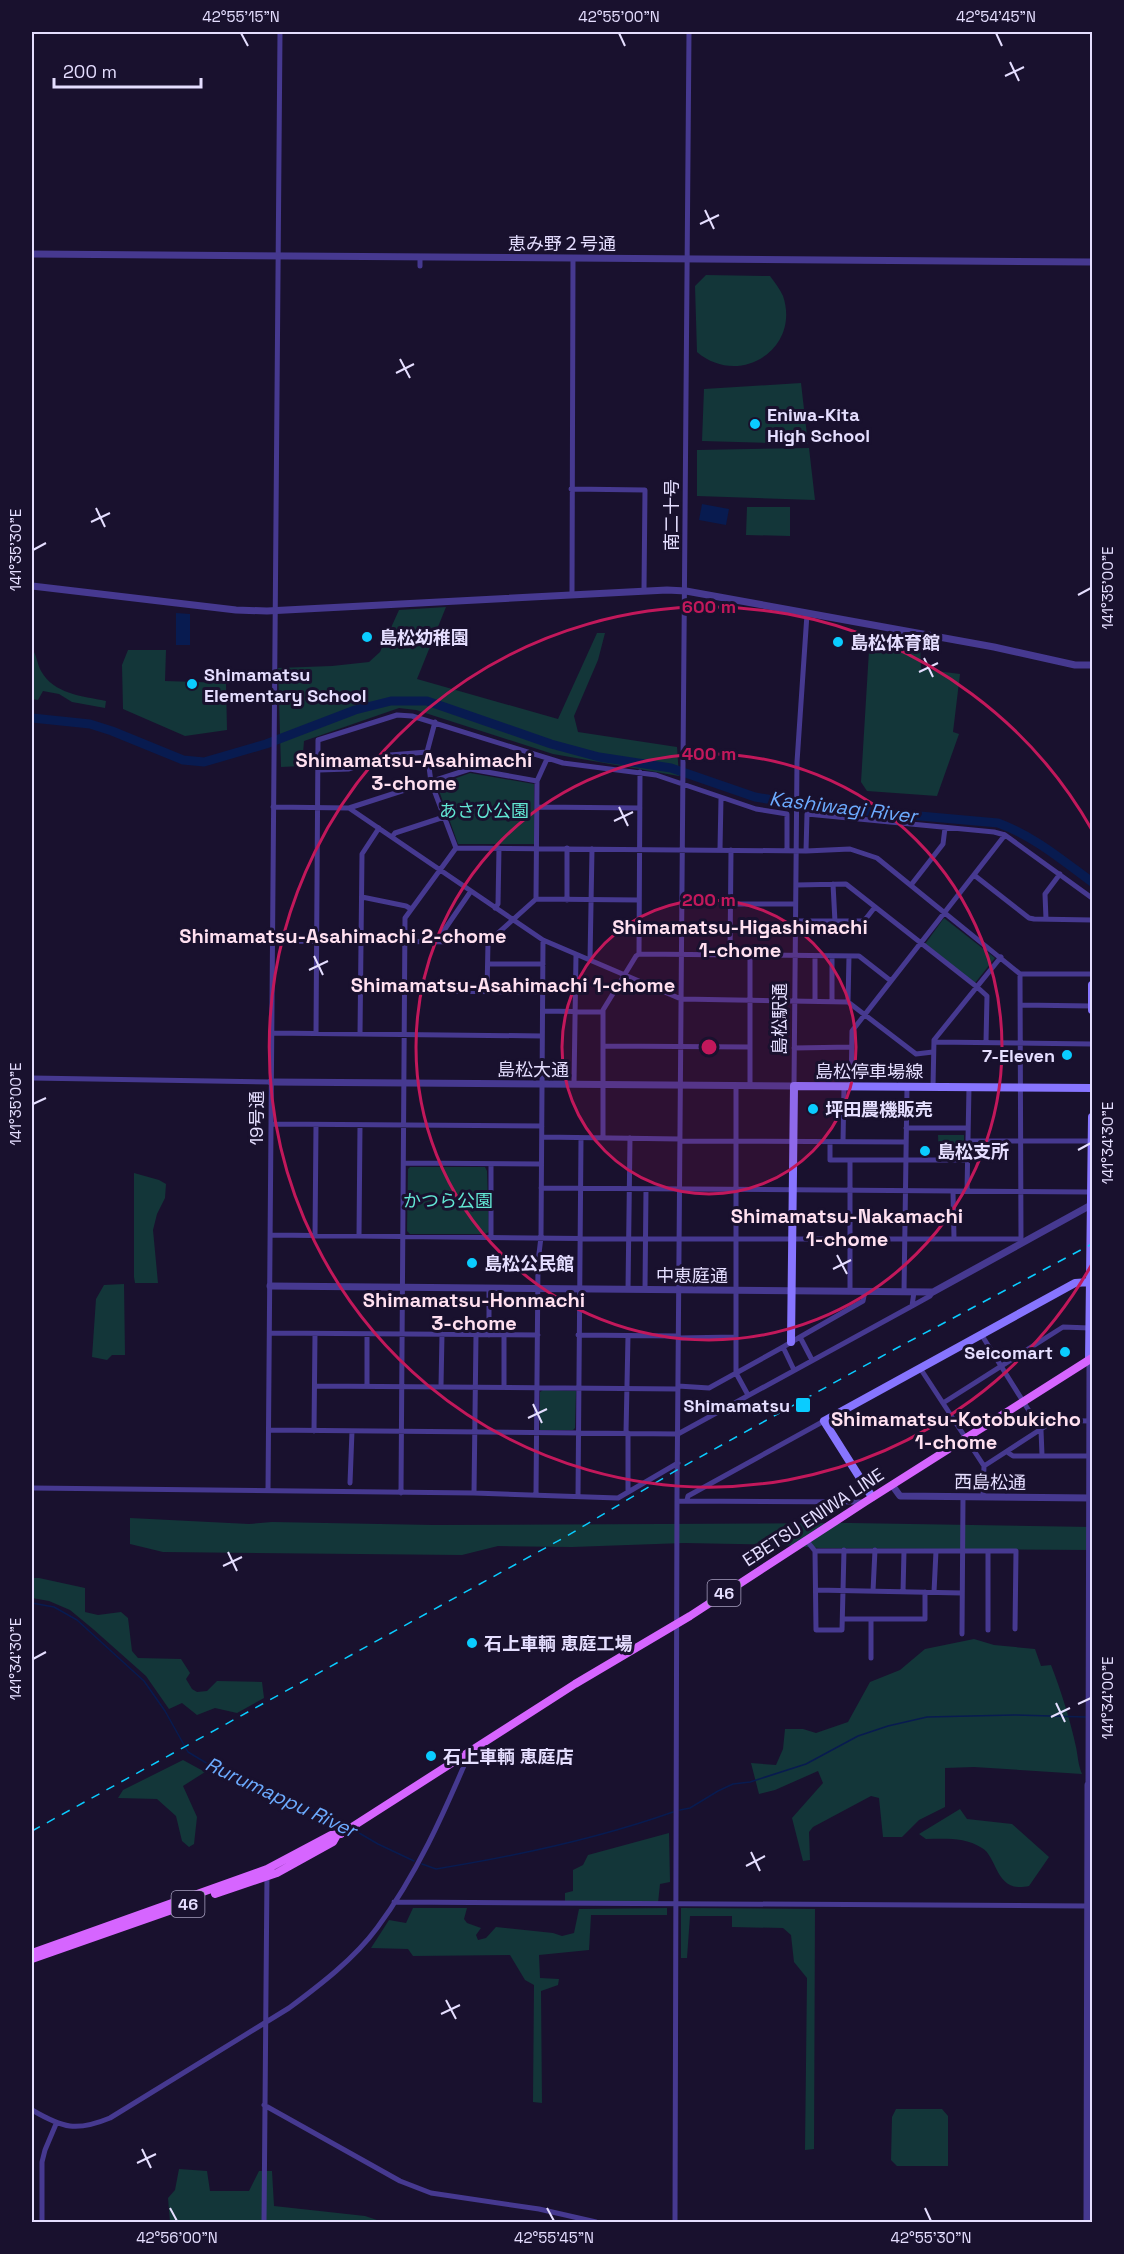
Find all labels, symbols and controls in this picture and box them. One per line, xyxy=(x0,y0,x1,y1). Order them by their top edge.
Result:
text: 42°55'15"N xyxy=(202,7,280,26)
text: 42°55'00"N xyxy=(578,7,660,26)
text: 42°54'45"N xyxy=(956,7,1036,26)
scale bar xyxy=(54,51,201,89)
text: 200 m xyxy=(63,60,117,83)
street label: 恵み野２号通 xyxy=(508,232,616,255)
place label: Eniwa-Kita High School xyxy=(767,403,870,447)
marker: Eniwa-Kita High School xyxy=(748,417,762,431)
street label: 南二十号 xyxy=(660,479,683,551)
text: 141°35'30"E xyxy=(6,509,25,591)
text: 141°35'00"E xyxy=(1098,546,1117,630)
text: 600 m xyxy=(682,595,736,618)
place label: 島松幼稚園 xyxy=(379,626,469,649)
marker: 島松幼稚園 xyxy=(360,630,374,644)
place label: 島松体育館 xyxy=(850,631,940,654)
marker: 島松体育館 xyxy=(831,635,845,649)
place label: Shimamatsu Elementary School xyxy=(204,663,367,707)
marker: Shimamatsu Elementary School xyxy=(185,677,199,691)
text: 400 m xyxy=(682,742,736,765)
district label: Shimamatsu-Asahimachi 3-chome xyxy=(296,747,532,796)
water label: Kashiwagi River xyxy=(768,785,921,829)
park label: あさひ公園 xyxy=(439,799,529,822)
text: 200 m xyxy=(682,888,736,911)
district label: Shimamatsu-Higashimachi 1-chome xyxy=(612,914,868,963)
district label: Shimamatsu-Asahimachi 2-chome xyxy=(179,923,507,949)
district label: Shimamatsu-Asahimachi 1-chome xyxy=(351,972,675,998)
street label: 島松駅通 xyxy=(768,983,791,1055)
centre of rings xyxy=(699,1037,719,1057)
place label: 7-Eleven xyxy=(982,1044,1055,1067)
marker: 7-Eleven xyxy=(1060,1048,1074,1062)
street label: 島松大通 xyxy=(497,1058,569,1081)
street label: 島松停車場線 xyxy=(815,1060,923,1083)
text: 141°35'00"E xyxy=(6,1062,25,1146)
street label: 19号通 xyxy=(245,1091,268,1145)
place label: 坪田農機販売 xyxy=(825,1098,933,1121)
marker: 坪田農機販売 xyxy=(806,1102,820,1116)
text: 141°34'30"E xyxy=(1098,1102,1117,1184)
place label: 島松支所 xyxy=(937,1140,1009,1163)
marker: 島松支所 xyxy=(918,1144,932,1158)
park label: かつら公園 xyxy=(403,1189,493,1212)
district label: Shimamatsu-Nakamachi 1-chome xyxy=(731,1203,963,1252)
place label: 島松公民館 xyxy=(484,1252,574,1275)
marker: 島松公民館 xyxy=(465,1256,479,1270)
street label: 中恵庭通 xyxy=(656,1264,728,1287)
district label: Shimamatsu-Honmachi 3-chome xyxy=(363,1287,585,1336)
place label: Seicomart xyxy=(964,1341,1053,1364)
marker: Seicomart xyxy=(1058,1345,1072,1359)
place label: Shimamatsu xyxy=(684,1394,790,1417)
marker: Shimamatsu xyxy=(794,1396,812,1414)
district label: Shimamatsu-Kotobukicho 1-chome xyxy=(831,1406,1081,1455)
street label: EBETSU ENIWA LINE xyxy=(738,1463,888,1571)
street label: 西島松通 xyxy=(954,1470,1026,1494)
road number: 46 xyxy=(708,1580,740,1606)
text: 141°34'30"E xyxy=(6,1618,25,1700)
place label: 石上車輌 恵庭工場 xyxy=(484,1632,633,1655)
marker: 石上車輌 恵庭工場 xyxy=(465,1636,479,1650)
text: 141°34'00"E xyxy=(1098,1657,1117,1739)
place label: 石上車輌 恵庭店 xyxy=(443,1745,574,1768)
marker: 石上車輌 恵庭店 xyxy=(424,1749,438,1763)
water label: Rurumappu River xyxy=(201,1751,363,1844)
road number: 46 xyxy=(172,1891,204,1917)
text: 42°56'00"N xyxy=(136,2228,218,2247)
text: 42°55'45"N xyxy=(514,2228,594,2247)
text: 42°55'30"N xyxy=(891,2228,971,2247)

